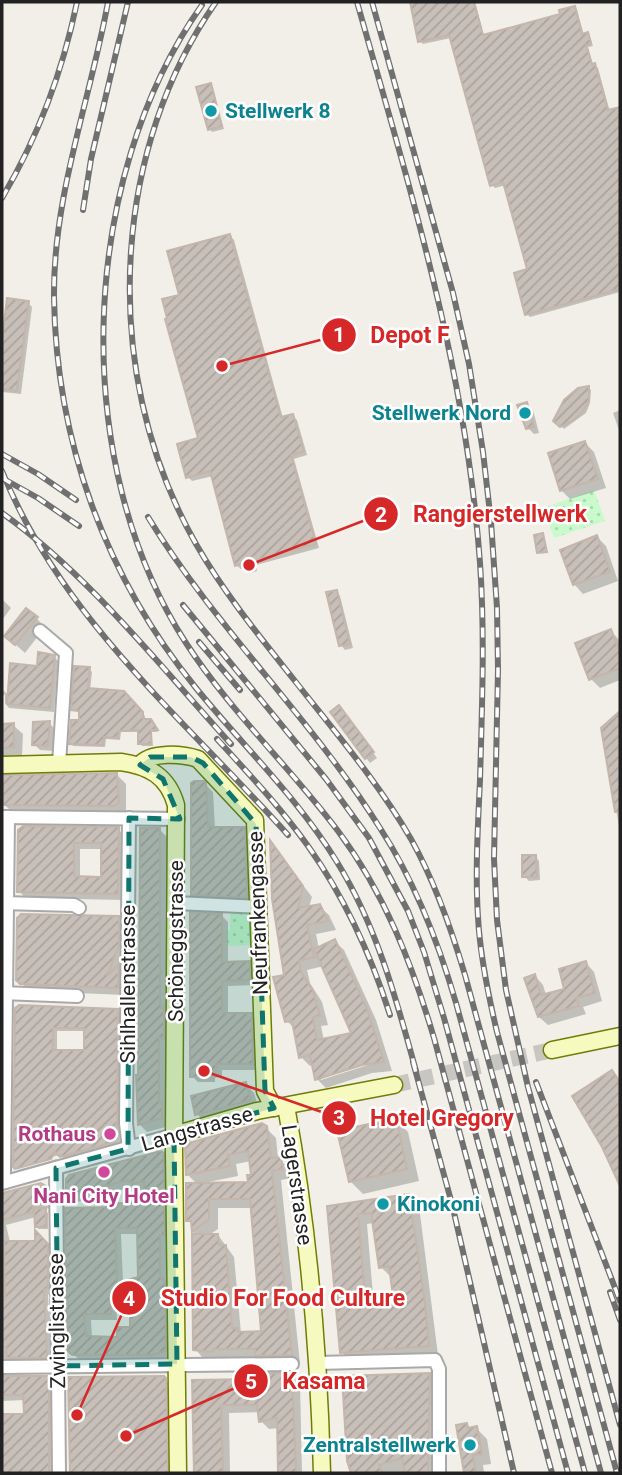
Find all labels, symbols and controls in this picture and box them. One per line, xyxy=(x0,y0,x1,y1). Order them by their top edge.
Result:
place label: Stellwerk 8 xyxy=(225,99,330,123)
marker: Stellwerk 8 xyxy=(203,103,219,119)
callout: Depot F xyxy=(321,313,464,357)
text: Depot F xyxy=(370,322,450,349)
text: 1 xyxy=(333,323,345,347)
place label: Stellwerk Nord xyxy=(372,401,511,425)
marker: Stellwerk Nord xyxy=(517,405,533,421)
callout: Rangierstellwerk xyxy=(364,492,601,536)
text: Rangierstellwerk xyxy=(413,501,588,528)
text: 2 xyxy=(375,503,387,527)
street label: Neufrankengasse xyxy=(243,831,273,995)
street label: Schöneggstrasse xyxy=(164,860,188,1022)
street label: Sihlhallenstrasse xyxy=(116,905,140,1063)
callout: Hotel Gregory xyxy=(321,1096,528,1140)
street label: Langstrasse xyxy=(139,1102,255,1156)
text: Hotel Gregory xyxy=(370,1105,514,1132)
text: 3 xyxy=(333,1106,345,1130)
place label: Rothaus xyxy=(18,1122,96,1146)
street label: Lagerstrasse xyxy=(277,1123,317,1247)
marker: Rothaus xyxy=(102,1126,118,1142)
marker: Nani City Hotel xyxy=(96,1164,112,1180)
place label: Nani City Hotel xyxy=(33,1184,175,1208)
place label: Kinokoni xyxy=(397,1192,480,1216)
marker: Kinokoni xyxy=(375,1196,391,1212)
street label: Zwinglistrasse xyxy=(44,1253,70,1389)
callout: Studio For Food Culture xyxy=(112,1276,419,1320)
text: Studio For Food Culture xyxy=(161,1285,405,1312)
text: 4 xyxy=(123,1287,135,1311)
callout: Kasama xyxy=(234,1359,380,1403)
text: Kasama xyxy=(282,1368,366,1395)
text: 5 xyxy=(245,1370,257,1394)
place label: Zentralstellwerk xyxy=(303,1433,457,1457)
marker: Zentralstellwerk xyxy=(462,1437,478,1453)

